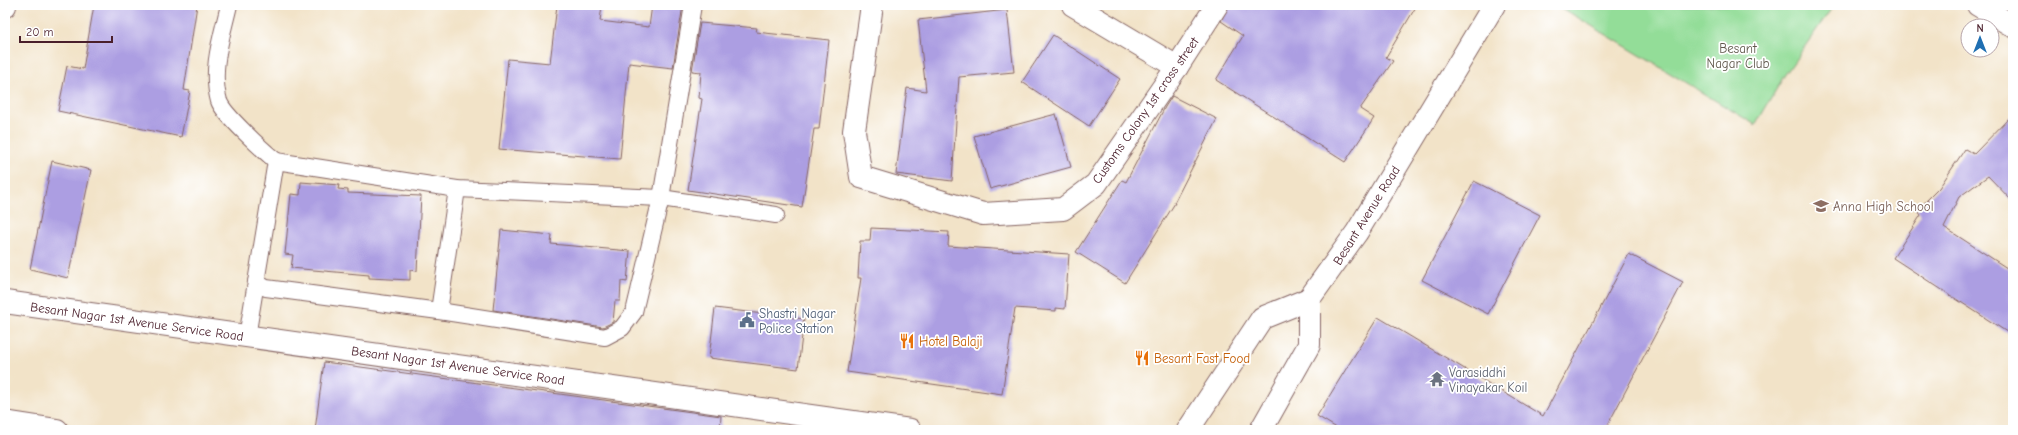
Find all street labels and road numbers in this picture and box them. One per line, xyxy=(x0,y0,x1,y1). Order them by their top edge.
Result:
street label: Customs Colony 1st cross street xyxy=(1089,33,1203,186)
street label: Besant Avenue Road xyxy=(1330,163,1403,268)
street label: Besant Nagar 1st Avenue Service Road xyxy=(29,299,245,344)
street label: Besant Nagar 1st Avenue Service Road xyxy=(350,343,566,388)

